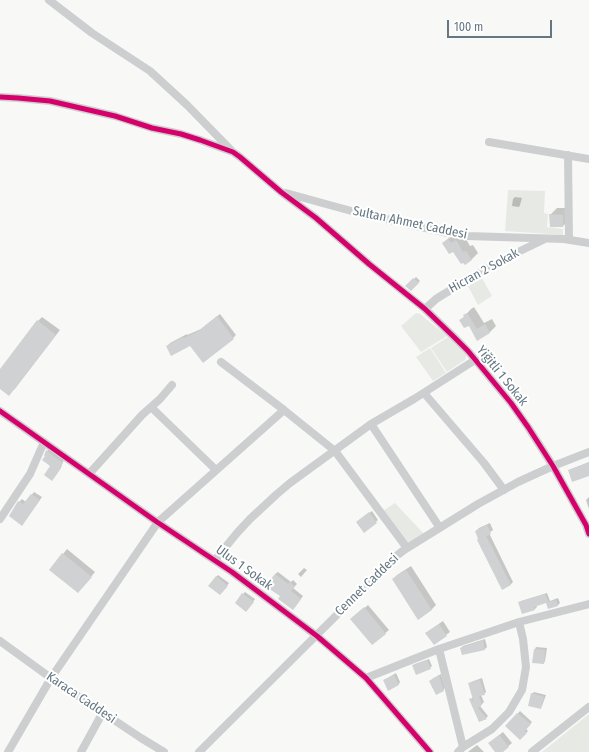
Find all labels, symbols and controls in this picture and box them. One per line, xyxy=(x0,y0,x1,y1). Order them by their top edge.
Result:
scale bar xyxy=(449,12,554,38)
text: 100 m xyxy=(454,20,483,34)
street label: Sultan Ahmet Caddesi xyxy=(351,203,469,243)
street label: Hicran 2 Sokak xyxy=(446,245,522,297)
street label: Yiğitli 1 Sokak xyxy=(473,343,531,409)
street label: Ulus 1 Sokak xyxy=(213,542,275,594)
street label: Cennet Caddesi xyxy=(332,551,402,619)
street label: Karaca Caddesi xyxy=(43,669,119,727)

